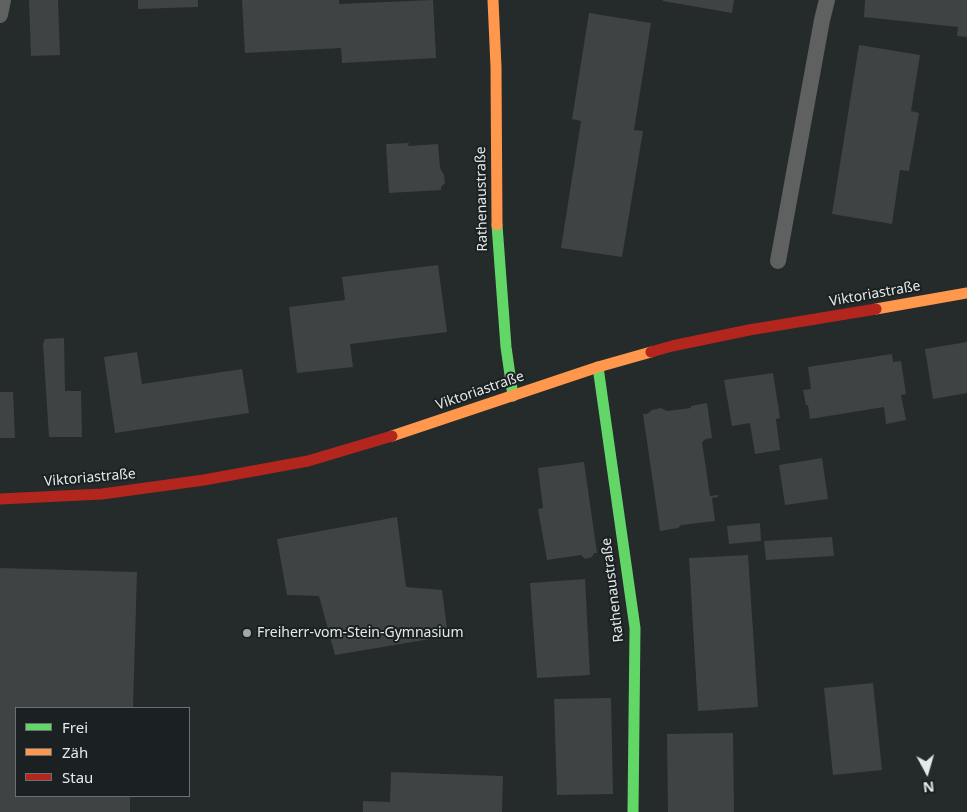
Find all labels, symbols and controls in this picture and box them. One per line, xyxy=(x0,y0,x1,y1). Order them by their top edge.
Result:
street label: Rathenaustraße xyxy=(473,146,491,252)
street label: Viktoriastraße xyxy=(828,278,922,310)
street label: Viktoriastraße xyxy=(434,368,526,414)
street label: Viktoriastraße xyxy=(43,466,137,490)
street label: Rathenaustraße xyxy=(598,537,628,643)
place label: Freiherr-vom-Stein-Gymnasium xyxy=(257,625,463,641)
marker: Freiherr-vom-Stein-Gymnasium xyxy=(241,627,253,639)
legend xyxy=(15,707,190,797)
text: Frei xyxy=(62,717,88,737)
text: Zäh xyxy=(62,742,88,762)
north arrow xyxy=(902,747,952,797)
text: Stau xyxy=(62,767,93,787)
text: N xyxy=(922,777,935,797)

